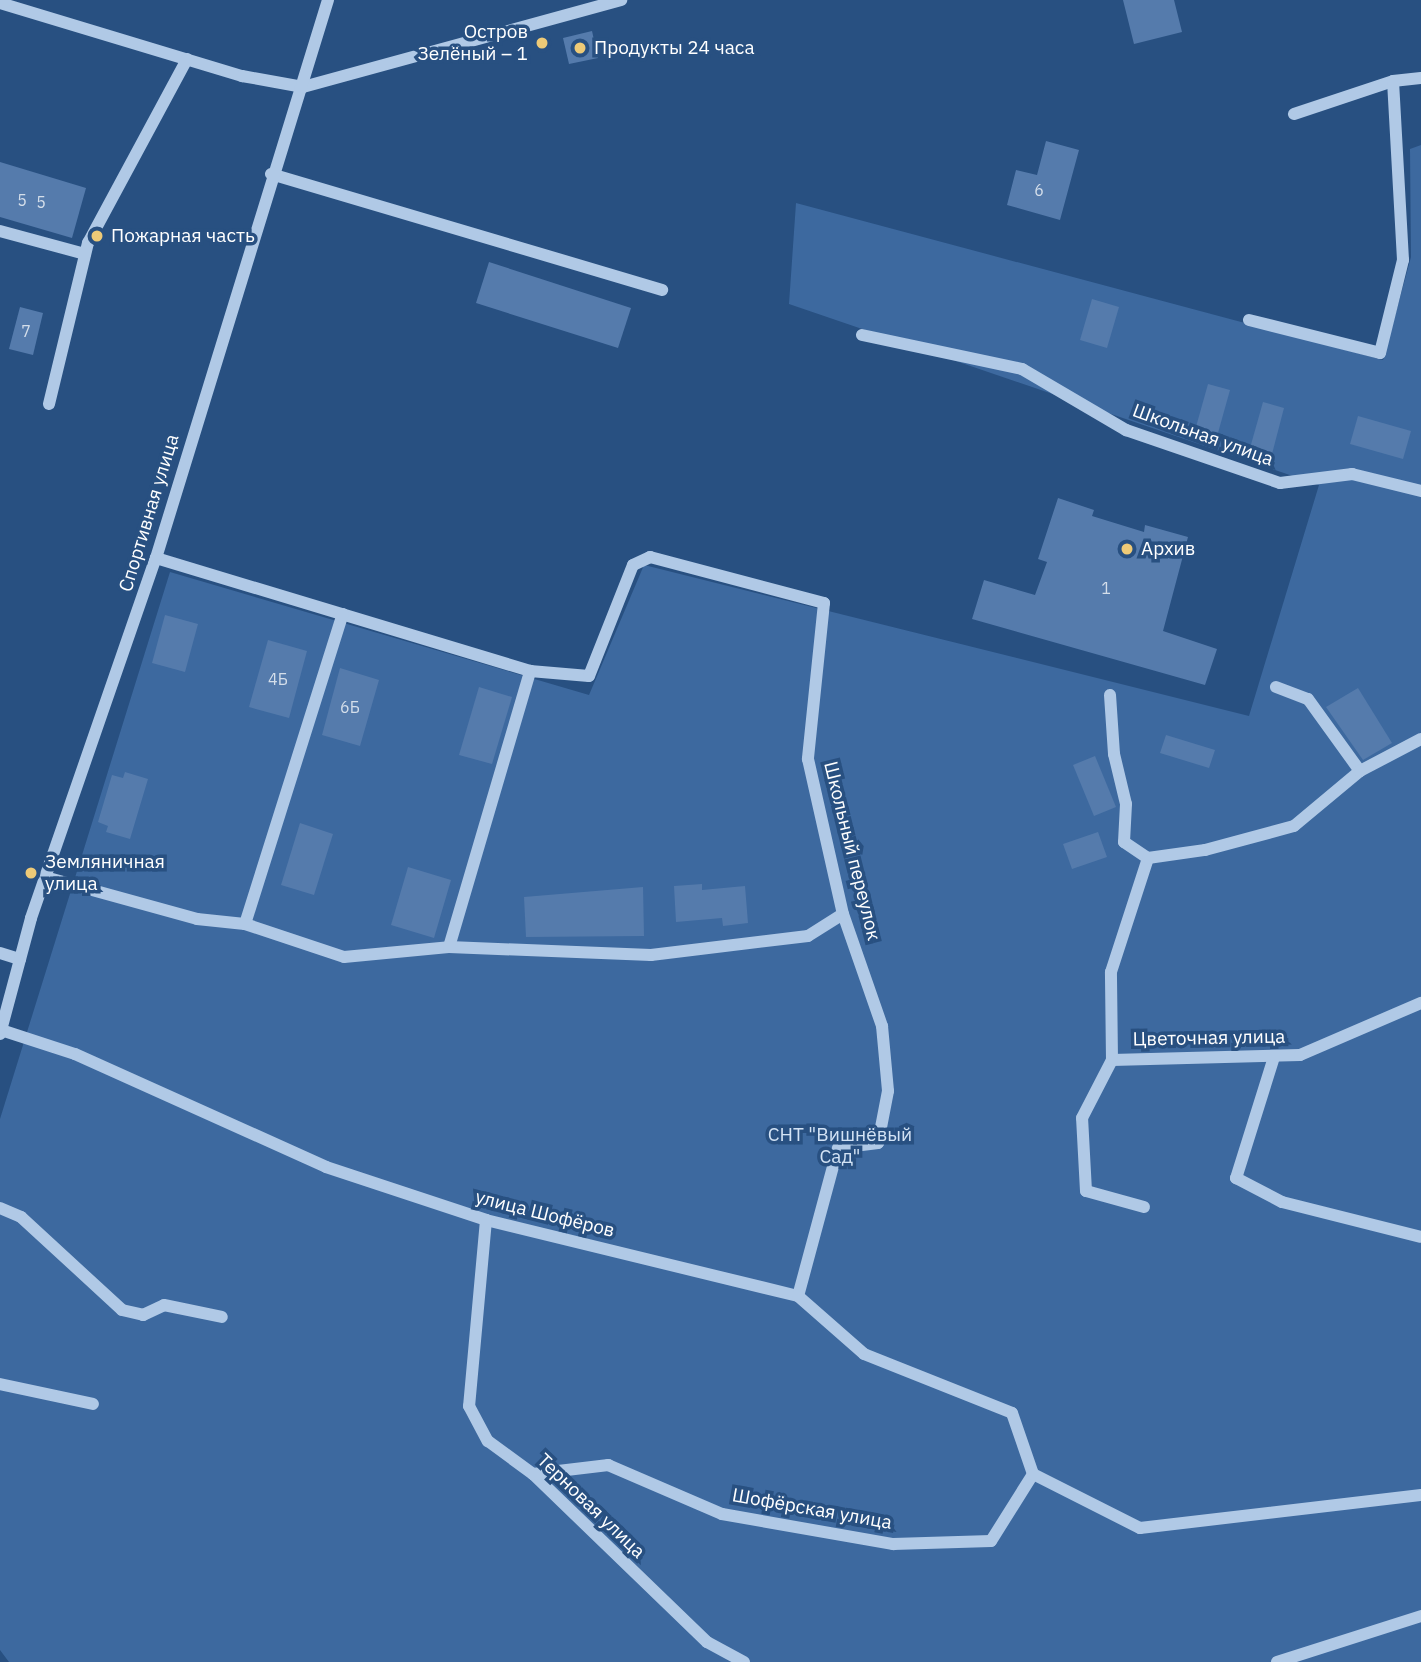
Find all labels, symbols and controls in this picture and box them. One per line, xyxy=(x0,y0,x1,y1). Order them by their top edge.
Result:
place label: Остров Зелёный – 1 xyxy=(417,21,528,65)
marker: Остров Зелёный – 1 xyxy=(534,35,550,51)
place label: Продукты 24 часа xyxy=(594,37,755,59)
marker: Продукты 24 часа xyxy=(572,40,588,56)
house number: 6 xyxy=(1034,180,1044,200)
house number: 5 xyxy=(17,190,27,210)
house number: 5 xyxy=(36,192,46,212)
place label: Пожарная часть xyxy=(111,225,255,247)
marker: Пожарная часть xyxy=(89,228,105,244)
house number: 7 xyxy=(21,321,31,341)
street label: Школьная улица xyxy=(1130,399,1276,471)
street label: Спортивная улица xyxy=(114,432,184,594)
place label: Архив xyxy=(1141,538,1195,560)
marker: Архив xyxy=(1119,541,1135,557)
house number: 1 xyxy=(1101,578,1111,598)
house number: 4Б xyxy=(268,669,288,689)
house number: 6Б xyxy=(340,697,360,717)
street label: Школьный переулок xyxy=(819,759,885,943)
place label: Земляничная улица xyxy=(45,851,165,895)
marker: Земляничная улица xyxy=(23,865,39,881)
street label: Цветочная улица xyxy=(1132,1025,1286,1051)
park label: СНТ "Вишнёвый Сад" xyxy=(768,1124,912,1168)
street label: улица Шофёров xyxy=(473,1186,617,1242)
street label: Терновая улица xyxy=(532,1449,650,1563)
street label: Шофёрская улица xyxy=(730,1484,894,1534)

